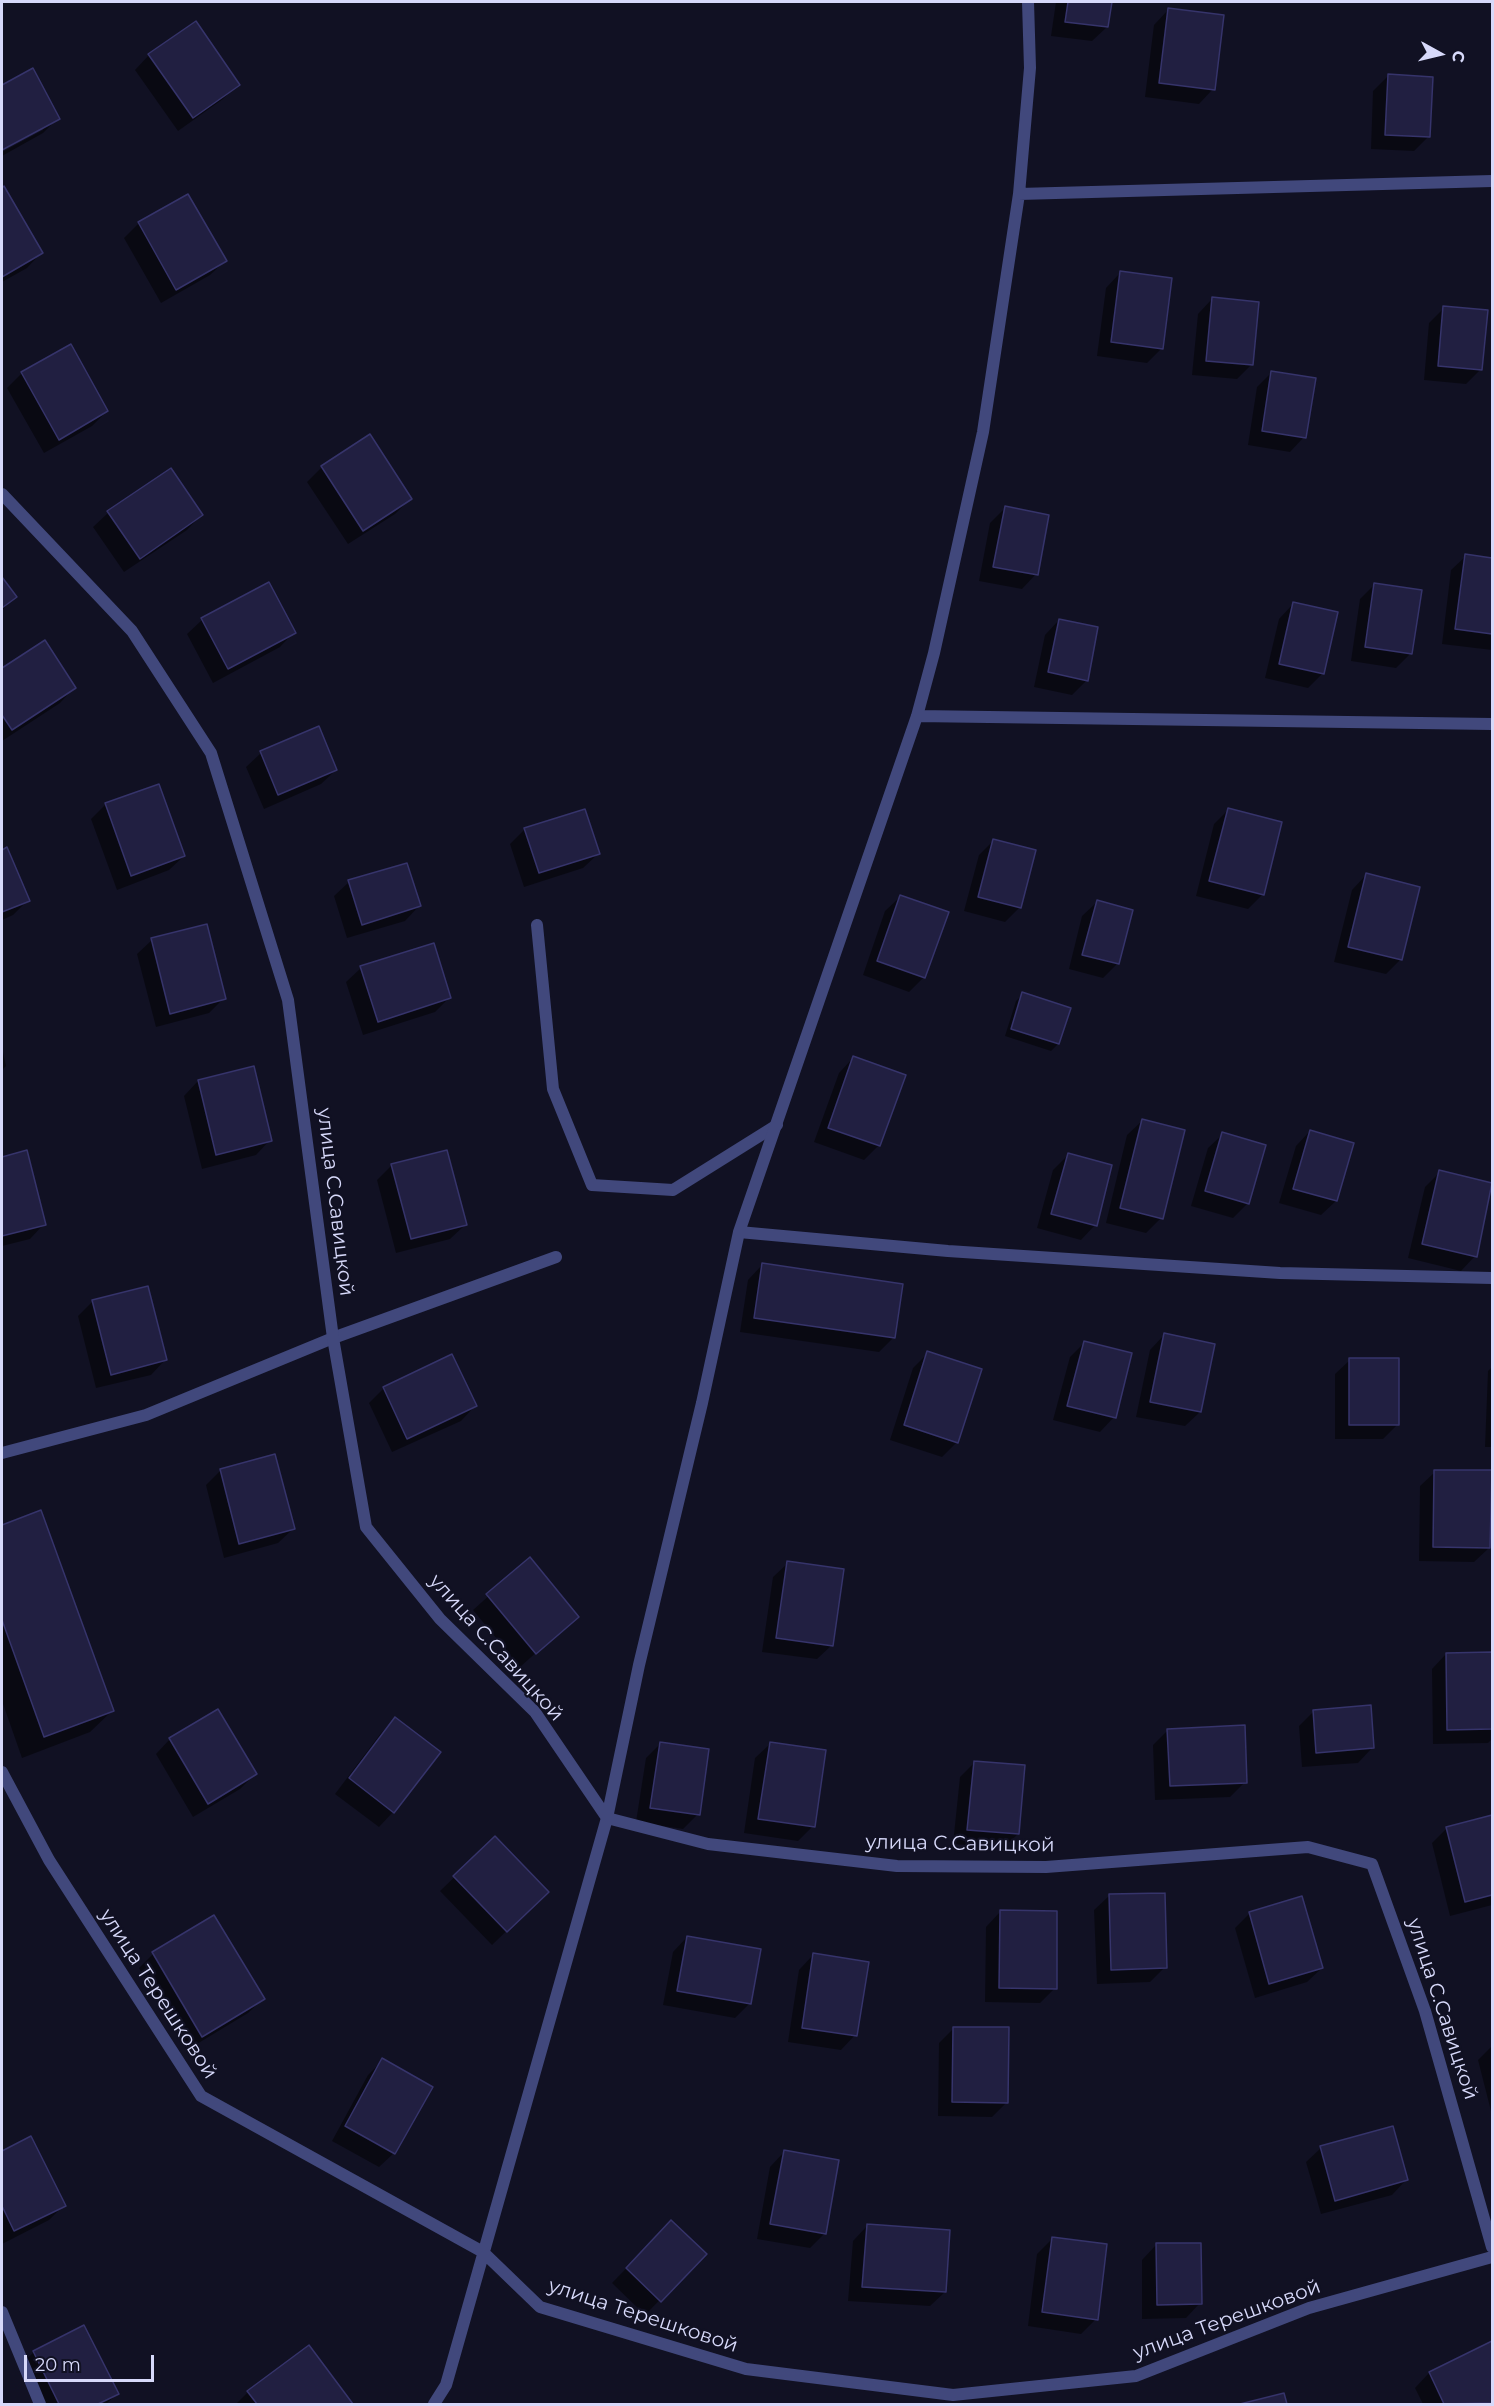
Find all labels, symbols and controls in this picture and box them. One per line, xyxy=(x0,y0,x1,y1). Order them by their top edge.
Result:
north arrow xyxy=(1410,24,1470,84)
text: С xyxy=(1448,49,1469,64)
street label: улица С.Савицкой xyxy=(312,1107,358,1297)
street label: улица С.Савицкой xyxy=(424,1570,568,1726)
street label: улица С.Савицкой xyxy=(865,1830,1055,1858)
street label: улица Терешковой xyxy=(94,1904,222,2084)
street label: улица С.Савицкой xyxy=(1401,1915,1483,2103)
street label: улица Терешковой xyxy=(545,2274,741,2358)
street label: улица Терешковой xyxy=(1130,2275,1324,2365)
scale bar xyxy=(27,2343,158,2381)
text: 20 m xyxy=(35,2354,81,2376)

